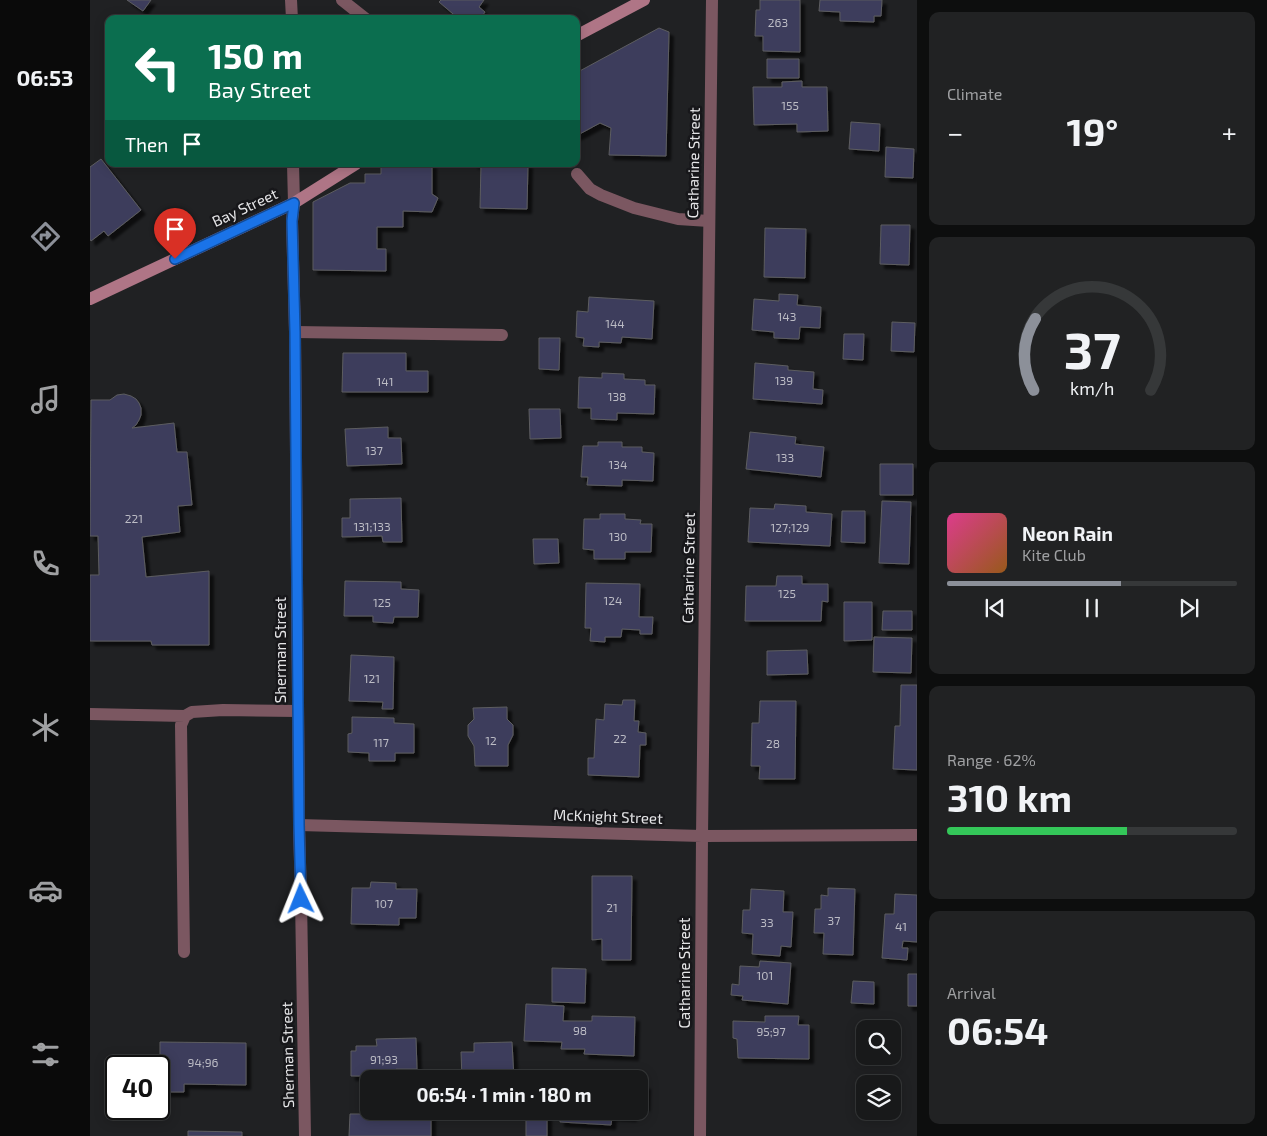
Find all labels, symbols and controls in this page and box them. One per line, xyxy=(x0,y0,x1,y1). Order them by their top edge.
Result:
house number: 263 xyxy=(768,15,788,29)
text: 150 m xyxy=(208,34,303,76)
icon: left xyxy=(125,35,190,100)
text: 06:53 xyxy=(16,64,74,90)
text: Bay Street xyxy=(208,76,311,102)
text: Climate xyxy=(947,84,1002,103)
house number: 155 xyxy=(781,98,799,112)
street label: Catharine Street xyxy=(683,107,703,219)
text: 19° xyxy=(1067,108,1118,154)
text: − xyxy=(947,115,963,149)
text: + xyxy=(1222,115,1237,149)
icon: arrive xyxy=(178,130,206,158)
text: Then xyxy=(125,133,168,156)
street label: Bay Street xyxy=(209,184,280,230)
pin xyxy=(154,208,196,259)
icon: arrive xyxy=(161,215,189,243)
icon: directions xyxy=(28,219,63,254)
house number: 143 xyxy=(778,309,796,323)
house number: 144 xyxy=(605,316,625,330)
text: 37 xyxy=(1064,317,1120,379)
house number: 139 xyxy=(775,373,793,387)
house number: 141 xyxy=(377,374,393,388)
text: km/h xyxy=(1070,377,1114,399)
icon: music xyxy=(28,382,63,417)
house number: 138 xyxy=(608,389,626,403)
house number: 137 xyxy=(365,443,383,457)
house number: 133 xyxy=(776,450,794,464)
house number: 134 xyxy=(609,457,627,471)
house number: 221 xyxy=(125,511,143,525)
street label: Catharine Street xyxy=(678,512,698,624)
house number: 131;133 xyxy=(353,519,391,533)
house number: 127;129 xyxy=(771,520,810,534)
text: Neon Rain xyxy=(1022,522,1113,545)
house number: 130 xyxy=(609,529,627,543)
text: Kite Club xyxy=(1022,545,1086,564)
icon: phone xyxy=(28,546,63,581)
house number: 125 xyxy=(778,586,796,600)
house number: 124 xyxy=(604,593,622,607)
icon: previous xyxy=(981,594,1009,622)
icon: pause xyxy=(1078,594,1106,622)
icon: next xyxy=(1175,594,1203,622)
house number: 125 xyxy=(373,595,391,609)
street label: Sherman Street xyxy=(271,597,289,703)
house number: 121 xyxy=(364,671,380,685)
icon: climate xyxy=(28,710,63,745)
house number: 22 xyxy=(613,731,627,745)
house number: 12 xyxy=(485,733,497,747)
house number: 117 xyxy=(373,735,389,749)
house number: 28 xyxy=(766,736,780,750)
text: Range · 62% xyxy=(947,750,1036,769)
text: 310 km xyxy=(947,774,1072,820)
street label: McKnight Street xyxy=(553,805,663,827)
position arrow xyxy=(274,872,326,924)
icon: car xyxy=(28,873,63,908)
house number: 107 xyxy=(375,896,393,910)
house number: 21 xyxy=(606,900,618,914)
house number: 37 xyxy=(828,913,840,927)
house number: 33 xyxy=(760,915,774,929)
street label: Catharine Street xyxy=(675,917,693,1029)
house number: 41 xyxy=(895,919,907,933)
house number: 101 xyxy=(757,968,773,982)
text: Arrival xyxy=(947,983,996,1002)
street label: Sherman Street xyxy=(277,1001,297,1108)
text: 06:54 xyxy=(947,1007,1048,1053)
map controls xyxy=(856,1020,901,1120)
button: search xyxy=(856,1020,901,1065)
house number: 98 xyxy=(573,1023,587,1037)
house number: 95;97 xyxy=(756,1024,786,1038)
icon: filters xyxy=(28,1037,63,1072)
house number: 91;93 xyxy=(370,1052,398,1066)
speed limit sign: 40 xyxy=(105,1055,170,1120)
house number: 94;96 xyxy=(188,1055,219,1069)
button: layers xyxy=(856,1075,901,1120)
text: 06:54 · 1 min · 180 m xyxy=(416,1083,592,1106)

